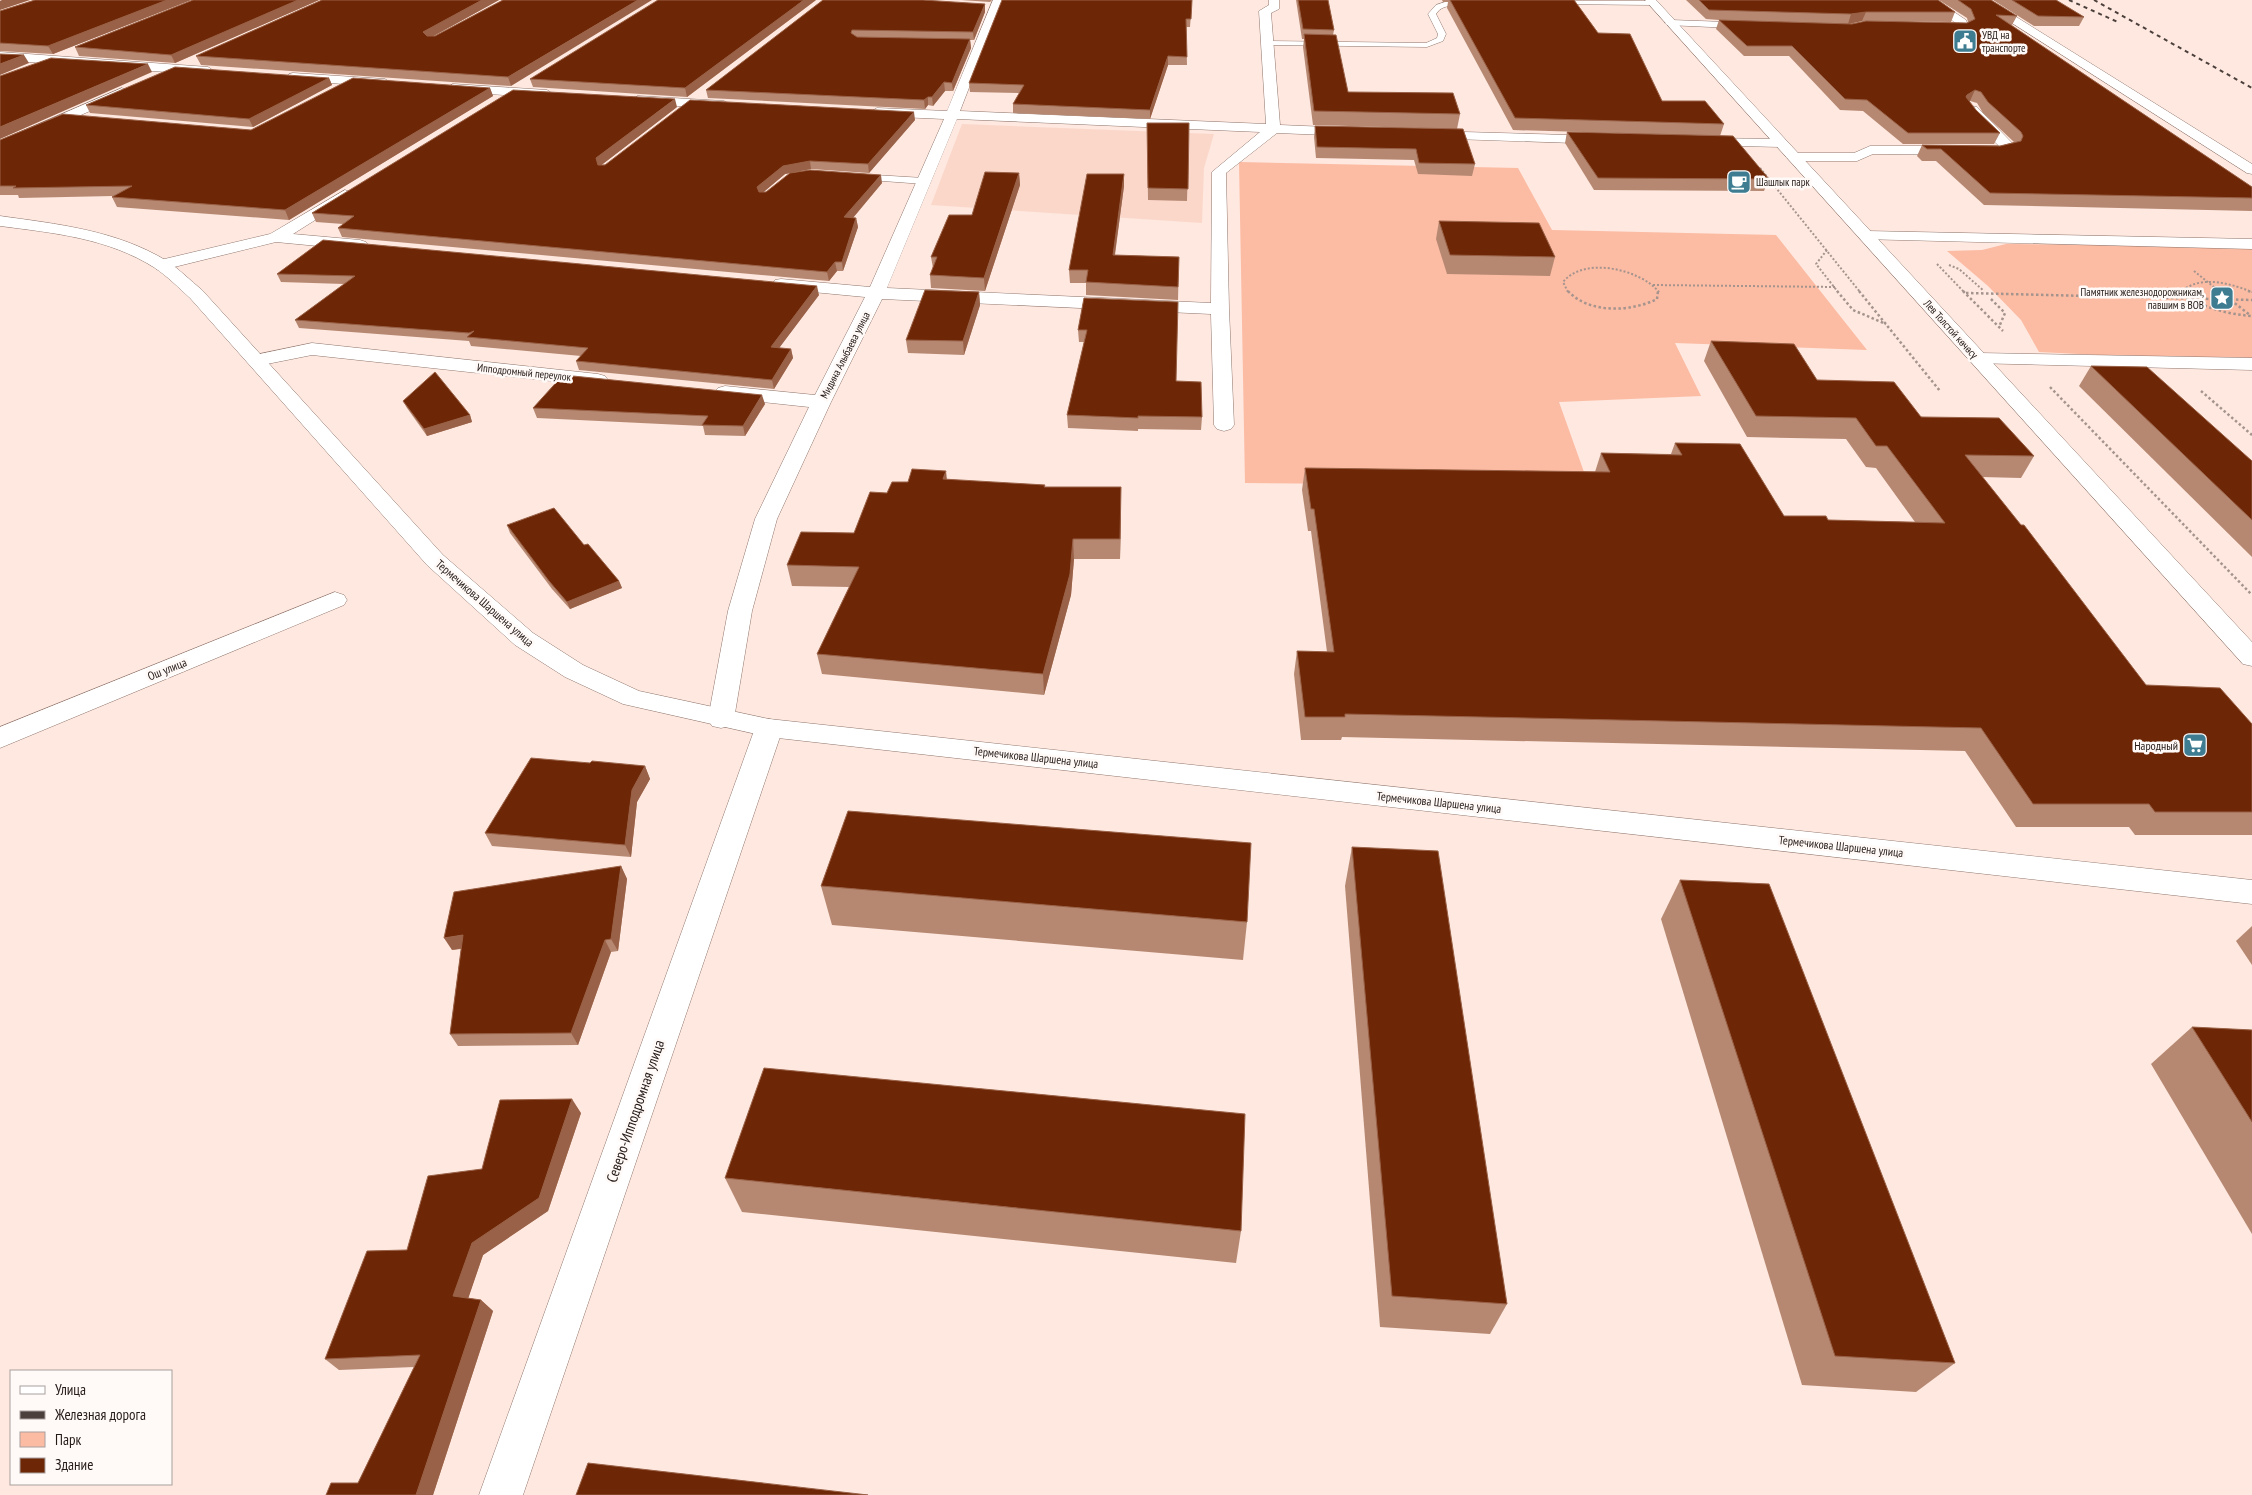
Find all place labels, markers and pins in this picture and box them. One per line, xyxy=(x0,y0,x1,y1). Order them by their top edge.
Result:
public building icon: УВД на транспорте xyxy=(1952,28,1978,54)
place label: УВД на транспорте xyxy=(1982,28,2026,55)
cafe icon: Шашлык парк xyxy=(1726,169,1752,195)
place label: Шашлык парк xyxy=(1756,175,1811,189)
place label: Памятник железнодорожникам, павшим в ВОВ xyxy=(2080,285,2204,312)
place icon: Памятник железнодорожникам, павшим в ВОВ xyxy=(2209,285,2235,311)
supermarket icon: Народный xyxy=(2182,732,2208,758)
place label: Народный xyxy=(2134,738,2178,753)

